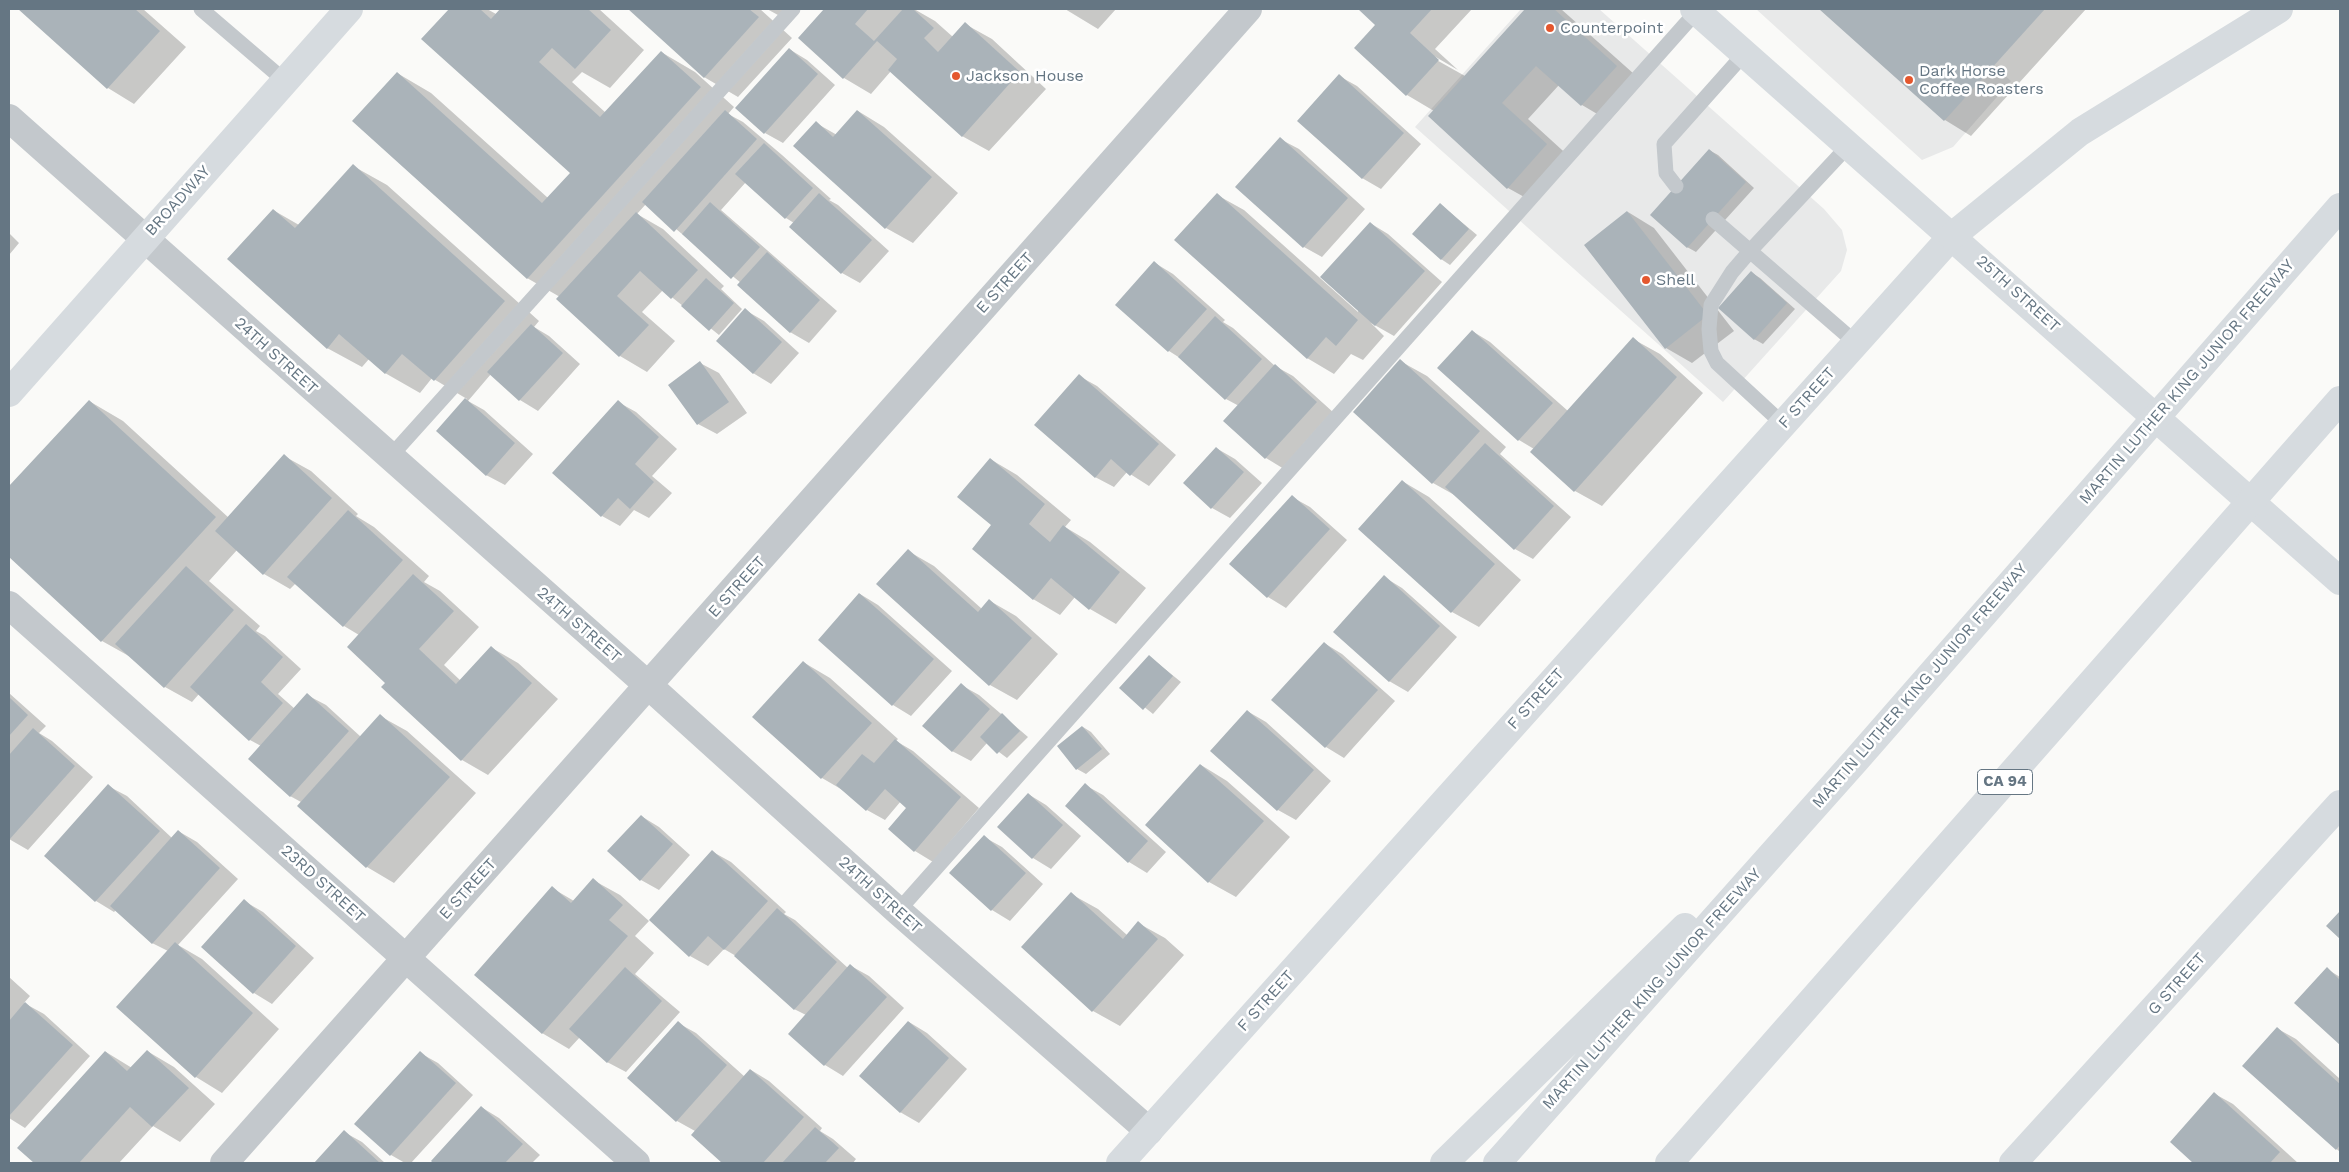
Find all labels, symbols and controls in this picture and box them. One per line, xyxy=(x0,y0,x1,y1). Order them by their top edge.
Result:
place label: Counterpoint xyxy=(1560,18,1663,38)
marker: Counterpoint xyxy=(1544,22,1556,34)
place label: Dark Horse Coffee Roasters xyxy=(1919,61,2044,99)
place label: Jackson House xyxy=(966,66,1084,86)
marker: Jackson House xyxy=(950,70,962,82)
marker: Dark Horse Coffee Roasters xyxy=(1903,74,1915,86)
street label: BROADWAY xyxy=(141,162,215,240)
street label: E STREET xyxy=(972,248,1038,318)
street label: 25TH STREET xyxy=(1972,252,2064,336)
street label: MARTIN LUTHER KING JUNIOR FREEWAY xyxy=(2076,256,2298,508)
place label: Shell xyxy=(1656,270,1695,290)
marker: Shell xyxy=(1640,274,1652,286)
street label: 24TH STREET xyxy=(230,314,322,398)
street label: F STREET xyxy=(1775,364,1839,432)
street label: E STREET xyxy=(704,552,770,622)
street label: MARTIN LUTHER KING JUNIOR FREEWAY xyxy=(1809,560,2031,812)
street label: 24TH STREET xyxy=(533,583,625,667)
street label: F STREET xyxy=(1504,665,1568,733)
road number: CA 94 xyxy=(1978,770,2032,794)
street label: 23RD STREET xyxy=(277,841,369,927)
street label: 24TH STREET xyxy=(834,853,926,937)
street label: E STREET xyxy=(435,854,501,924)
street label: MARTIN LUTHER KING JUNIOR FREEWAY xyxy=(1539,865,1765,1113)
street label: G STREET xyxy=(2144,949,2210,1019)
street label: F STREET xyxy=(1234,967,1298,1035)

